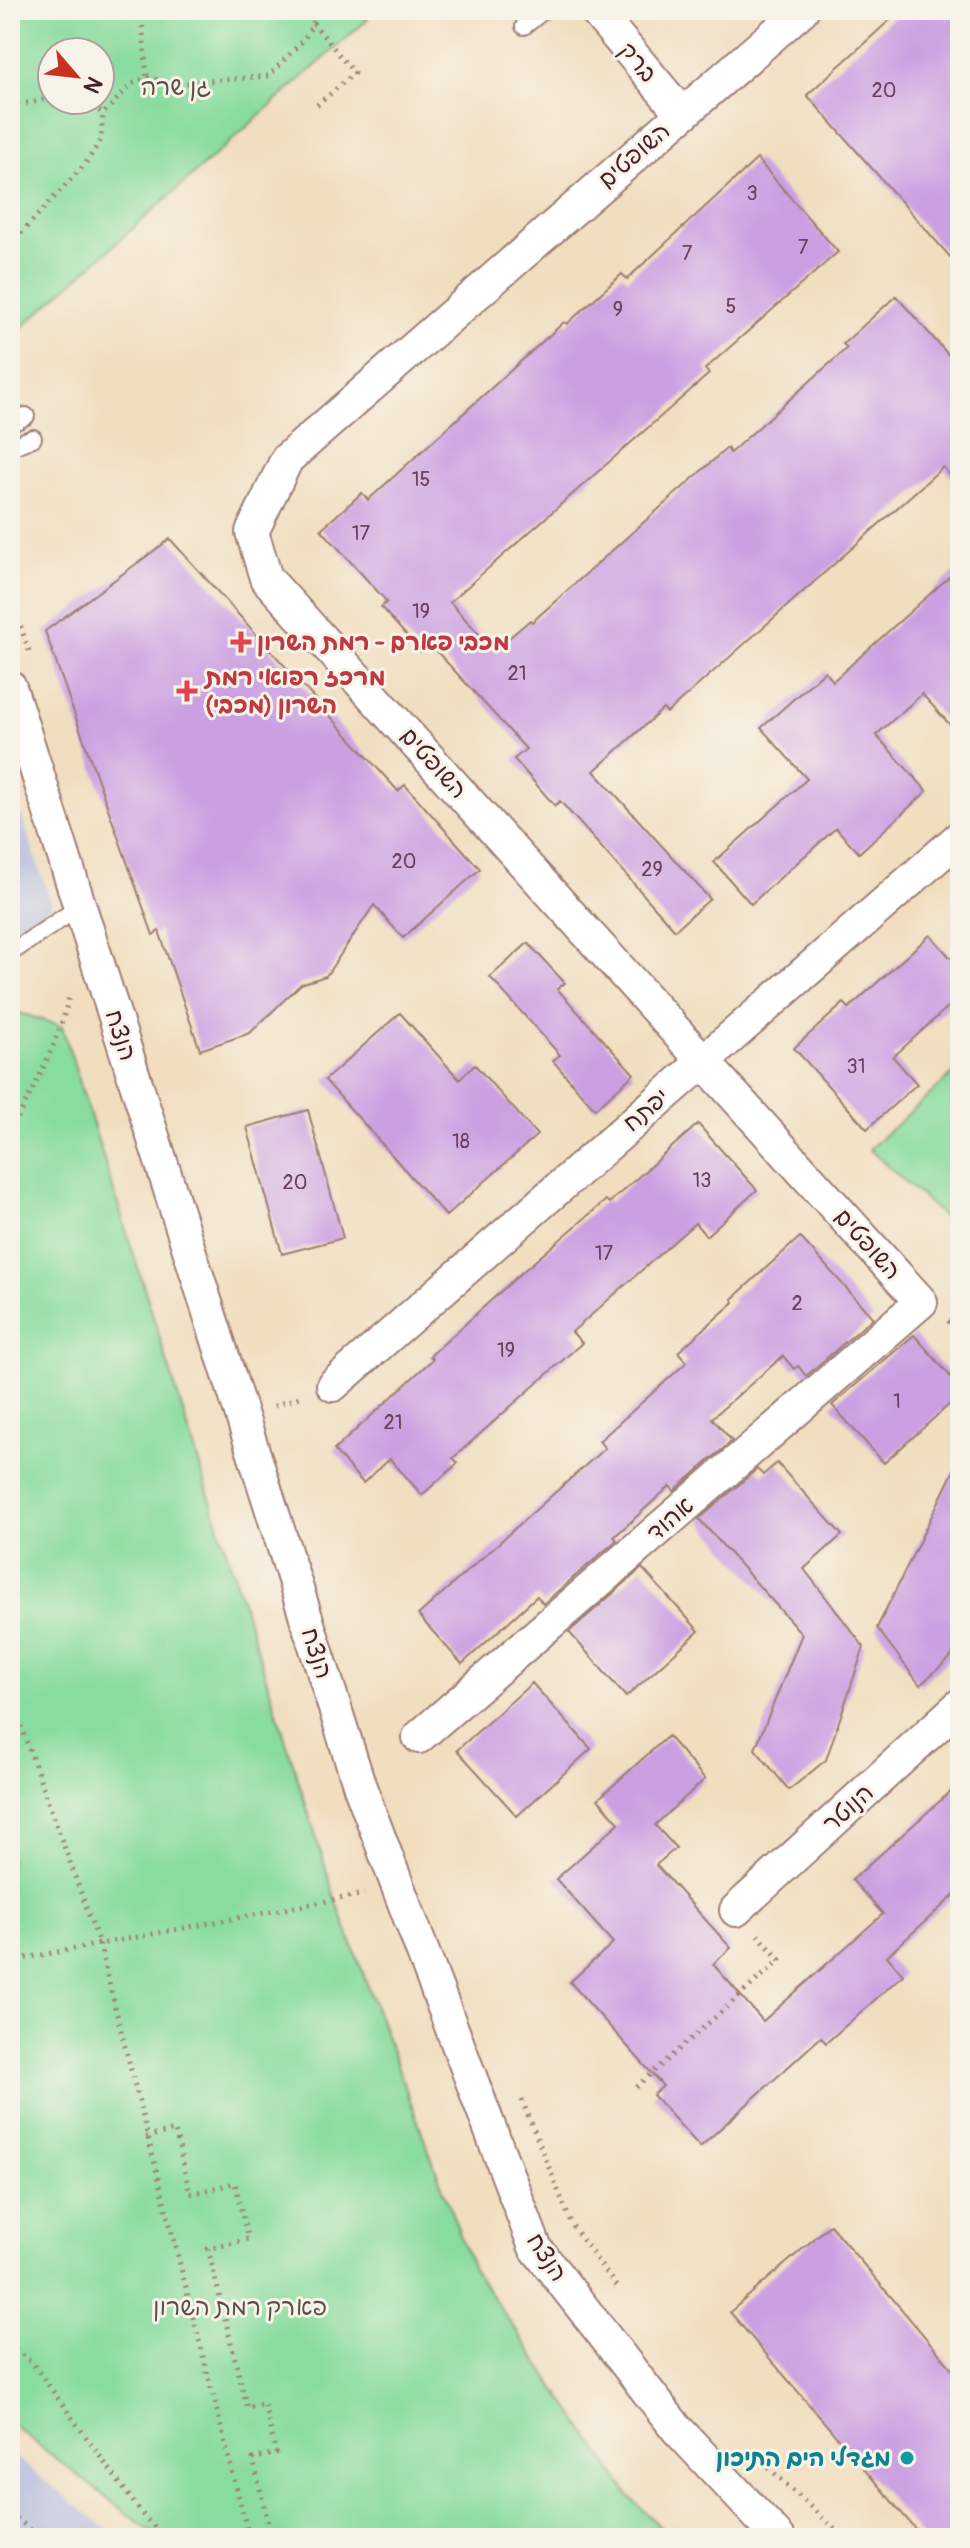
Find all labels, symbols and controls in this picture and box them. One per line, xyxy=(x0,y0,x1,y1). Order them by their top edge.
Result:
north arrow xyxy=(36,36,116,116)
street label: ברק xyxy=(613,36,663,88)
text: N xyxy=(77,72,109,98)
park label: גן שרה xyxy=(141,73,211,102)
house number: 20 xyxy=(872,78,896,103)
street label: השופטים xyxy=(592,116,676,194)
house number: 3 xyxy=(746,181,758,206)
house number: 7 xyxy=(798,235,809,260)
house number: 7 xyxy=(682,241,693,266)
house number: 5 xyxy=(726,294,736,319)
house number: 9 xyxy=(613,297,623,322)
house number: 15 xyxy=(412,467,430,492)
house number: 17 xyxy=(352,521,371,546)
house number: 19 xyxy=(412,599,430,624)
place label: מכבי פארם - רמת השרון xyxy=(257,628,509,657)
marker: מכבי פארם - רמת השרון xyxy=(232,633,250,651)
house number: 21 xyxy=(508,661,527,686)
place label: מרכז רפואי רמת השרון (מכבי) xyxy=(203,663,386,720)
marker: מרכז רפואי רמת השרון (מכבי) xyxy=(176,680,198,702)
street label: השופטים xyxy=(394,722,473,805)
house number: 20 xyxy=(392,849,416,874)
house number: 29 xyxy=(641,857,663,882)
street label: הנצח xyxy=(99,1006,142,1064)
house number: 31 xyxy=(847,1054,865,1079)
street label: יפתח xyxy=(617,1082,675,1138)
house number: 18 xyxy=(452,1129,470,1154)
house number: 13 xyxy=(693,1168,711,1193)
house number: 20 xyxy=(283,1170,307,1195)
street label: השופטים xyxy=(828,1203,907,1286)
house number: 17 xyxy=(595,1241,614,1266)
house number: 2 xyxy=(791,1291,803,1316)
house number: 19 xyxy=(497,1338,515,1363)
house number: 1 xyxy=(893,1389,901,1414)
house number: 21 xyxy=(384,1410,403,1435)
street label: אהוד xyxy=(641,1491,700,1548)
street label: הנצח xyxy=(295,1624,338,1682)
street label: הנוטר xyxy=(817,1778,880,1839)
street label: הנצח xyxy=(520,2228,573,2287)
park label: פארק רמת השרון xyxy=(153,2293,327,2322)
place label: מגדלי הים התיכון xyxy=(716,2444,891,2473)
marker: מגדלי הים התיכון xyxy=(898,2449,916,2467)

